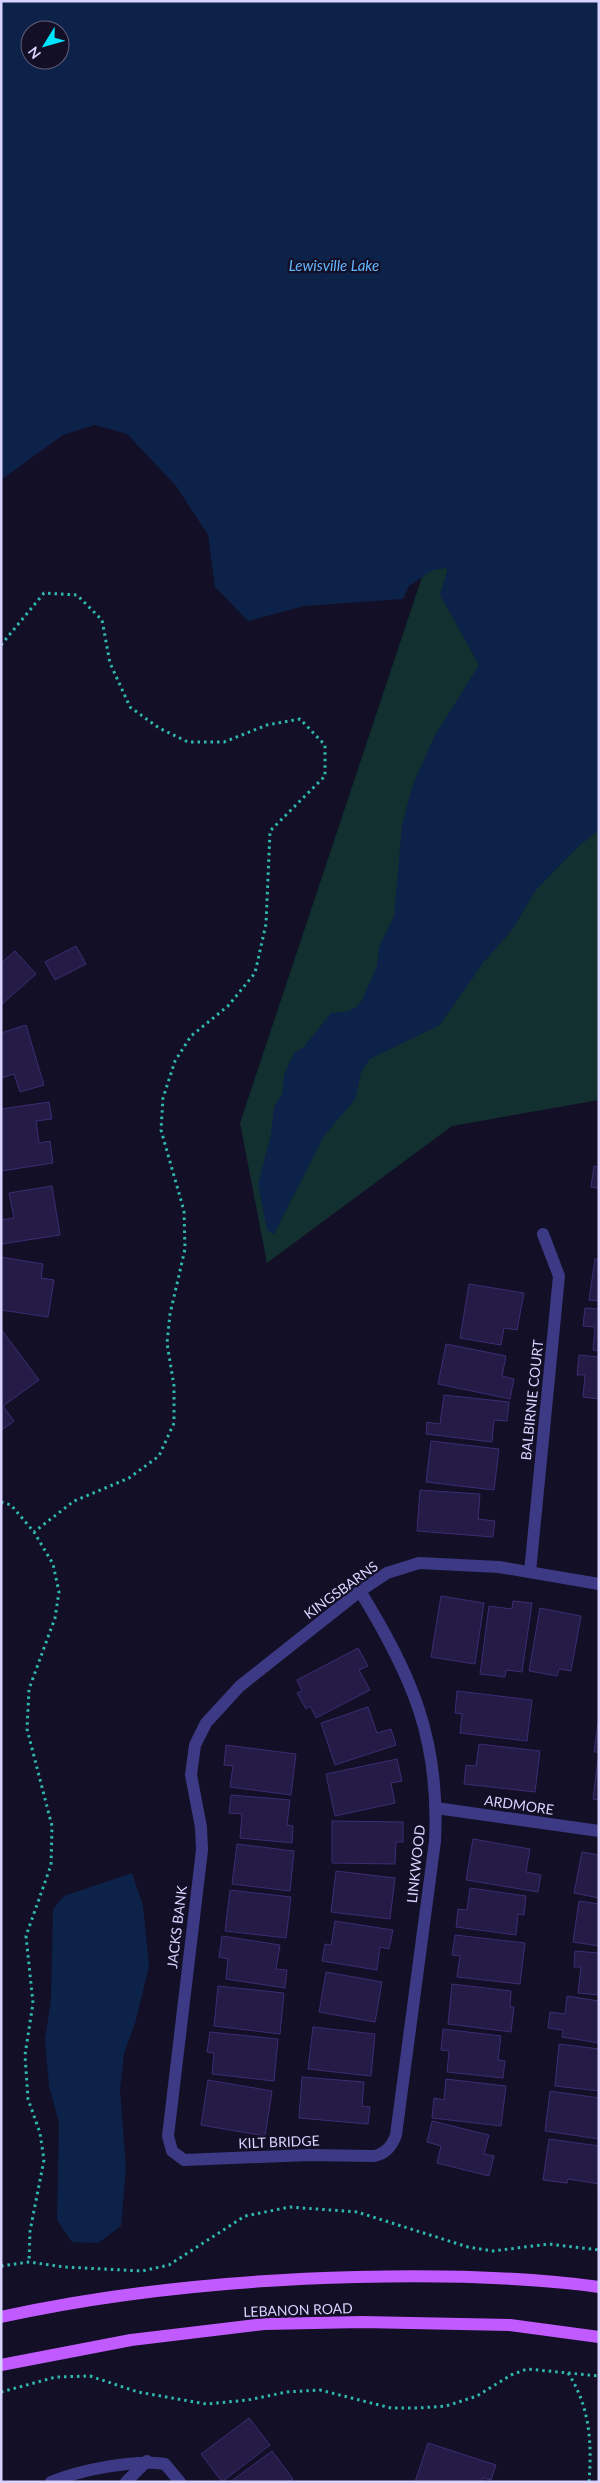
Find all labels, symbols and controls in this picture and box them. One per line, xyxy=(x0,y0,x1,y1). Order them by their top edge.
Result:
north arrow xyxy=(20,20,70,70)
text: N xyxy=(24,44,44,63)
water label: Lewisville Lake xyxy=(289,256,379,274)
street label: BALBIRNIE COURT xyxy=(517,1338,546,1461)
street label: KINGSBARNS xyxy=(300,1557,381,1622)
street label: ARDMORE xyxy=(483,1791,555,1818)
street label: LINKWOOD xyxy=(403,1824,428,1904)
street label: JACKS BANK xyxy=(163,1884,190,1969)
street label: KILT BRIDGE xyxy=(238,2132,320,2151)
street label: LEBANON ROAD xyxy=(243,2299,353,2320)

